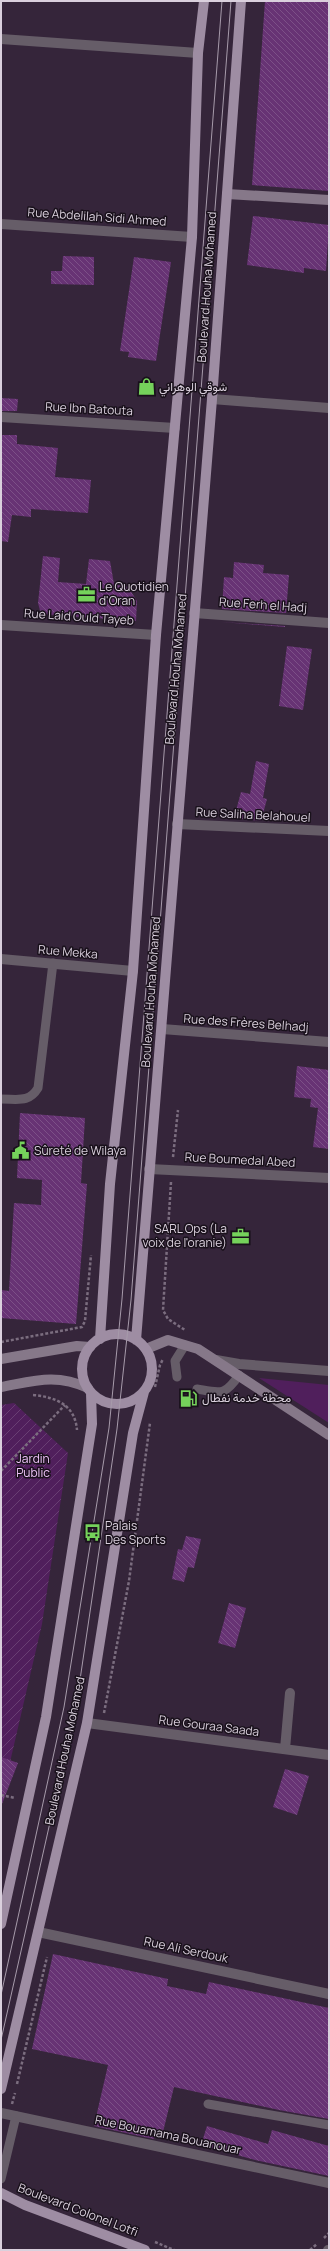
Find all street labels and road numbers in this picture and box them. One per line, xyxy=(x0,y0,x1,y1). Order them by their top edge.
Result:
street label: Rue Abdelilah Sidi Ahmed xyxy=(27,203,167,230)
street label: Boulevard Houha Mohamed xyxy=(193,211,220,363)
street label: Rue Ibn Batouta xyxy=(45,398,133,419)
street label: Boulevard Houha Mohamed xyxy=(160,593,191,745)
street label: Rue Ferh el Hadj xyxy=(219,593,308,616)
street label: Rue Laid Ould Tayeb xyxy=(23,604,135,629)
street label: Rue Saliha Belahouel xyxy=(195,803,311,826)
street label: Boulevard Houha Mohamed xyxy=(137,916,164,1068)
street label: Rue Mekka xyxy=(38,940,99,963)
street label: Rue des Frères Belhadj xyxy=(183,1010,309,1035)
street label: Rue Boumedal Abed xyxy=(184,1148,296,1171)
street label: Boulevard Houha Mohamed xyxy=(40,1675,89,1827)
street label: Rue Gouraa Saada xyxy=(158,1711,260,1740)
street label: Rue Ali Serdouk xyxy=(142,1932,231,1967)
street label: Rue Bouamama Bouanouar xyxy=(93,2111,243,2158)
street label: Boulevard Colonel Lotfi xyxy=(16,2179,141,2240)

